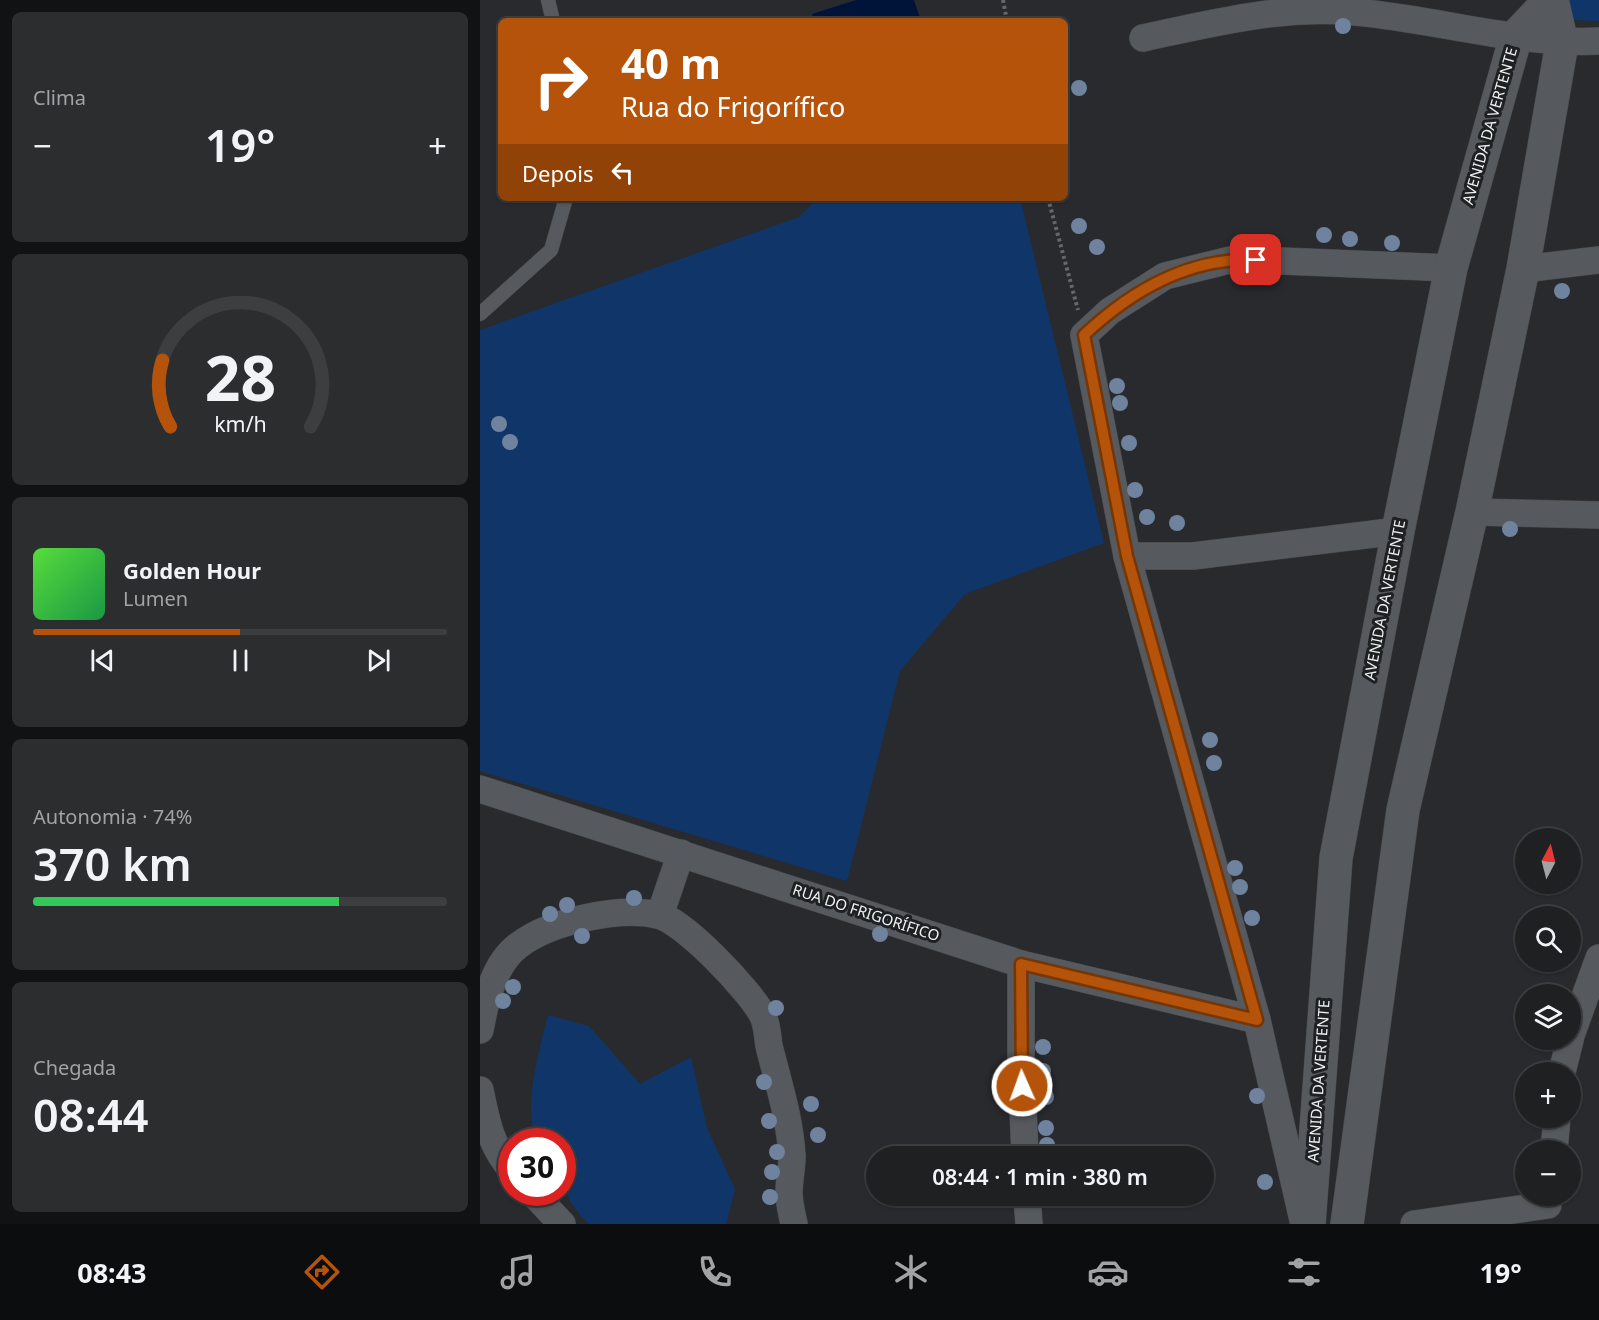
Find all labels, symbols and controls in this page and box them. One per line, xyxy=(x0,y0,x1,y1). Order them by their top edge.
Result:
text: 40 m xyxy=(621,34,721,91)
icon: right xyxy=(522,42,600,120)
street label: AVENIDA DA VERTENTE xyxy=(1457,45,1521,207)
text: Clima xyxy=(33,84,86,111)
text: Rua do Frigorífico xyxy=(621,88,845,125)
text: 19° xyxy=(205,114,275,175)
text: − xyxy=(33,123,52,168)
text: + xyxy=(428,123,447,168)
icon: left xyxy=(606,156,639,189)
text: Depois xyxy=(522,158,594,188)
pin xyxy=(1230,234,1281,285)
icon: arrive xyxy=(1239,243,1272,276)
text: 28 xyxy=(204,334,276,419)
text: km/h xyxy=(214,409,266,438)
street label: AVENIDA DA VERTENTE xyxy=(1359,518,1409,681)
text: Golden Hour xyxy=(123,555,261,585)
text: Lumen xyxy=(123,585,188,612)
icon: previous xyxy=(86,644,119,677)
icon: pause xyxy=(224,644,257,677)
icon: next xyxy=(362,644,395,677)
text: Autonomia · 74% xyxy=(33,803,192,830)
north arrow xyxy=(1515,828,1581,894)
map controls xyxy=(1515,828,1581,1206)
text: 370 km xyxy=(33,833,192,894)
street label: RUA DO FRIGORÍFICO xyxy=(790,879,942,945)
button: search xyxy=(1515,906,1581,972)
button: layers xyxy=(1515,984,1581,1050)
street label: AVENIDA DA VERTENTE xyxy=(1302,999,1334,1163)
text: Chegada xyxy=(33,1054,116,1081)
position arrow xyxy=(990,1054,1054,1118)
button: + xyxy=(1515,1062,1581,1128)
text: 08:44 xyxy=(33,1084,148,1145)
speed limit sign: 30 xyxy=(498,1128,576,1206)
button: − xyxy=(1515,1140,1581,1206)
text: 08:44 · 1 min · 380 m xyxy=(932,1161,1148,1191)
icon: directions xyxy=(301,1251,343,1293)
icon: music xyxy=(497,1251,539,1293)
icon: phone xyxy=(694,1251,736,1293)
icon: climate xyxy=(890,1251,932,1293)
icon: car xyxy=(1087,1251,1129,1293)
icon: filters xyxy=(1283,1251,1325,1293)
text: 08:43 xyxy=(77,1254,147,1291)
text: 19° xyxy=(1479,1254,1522,1291)

